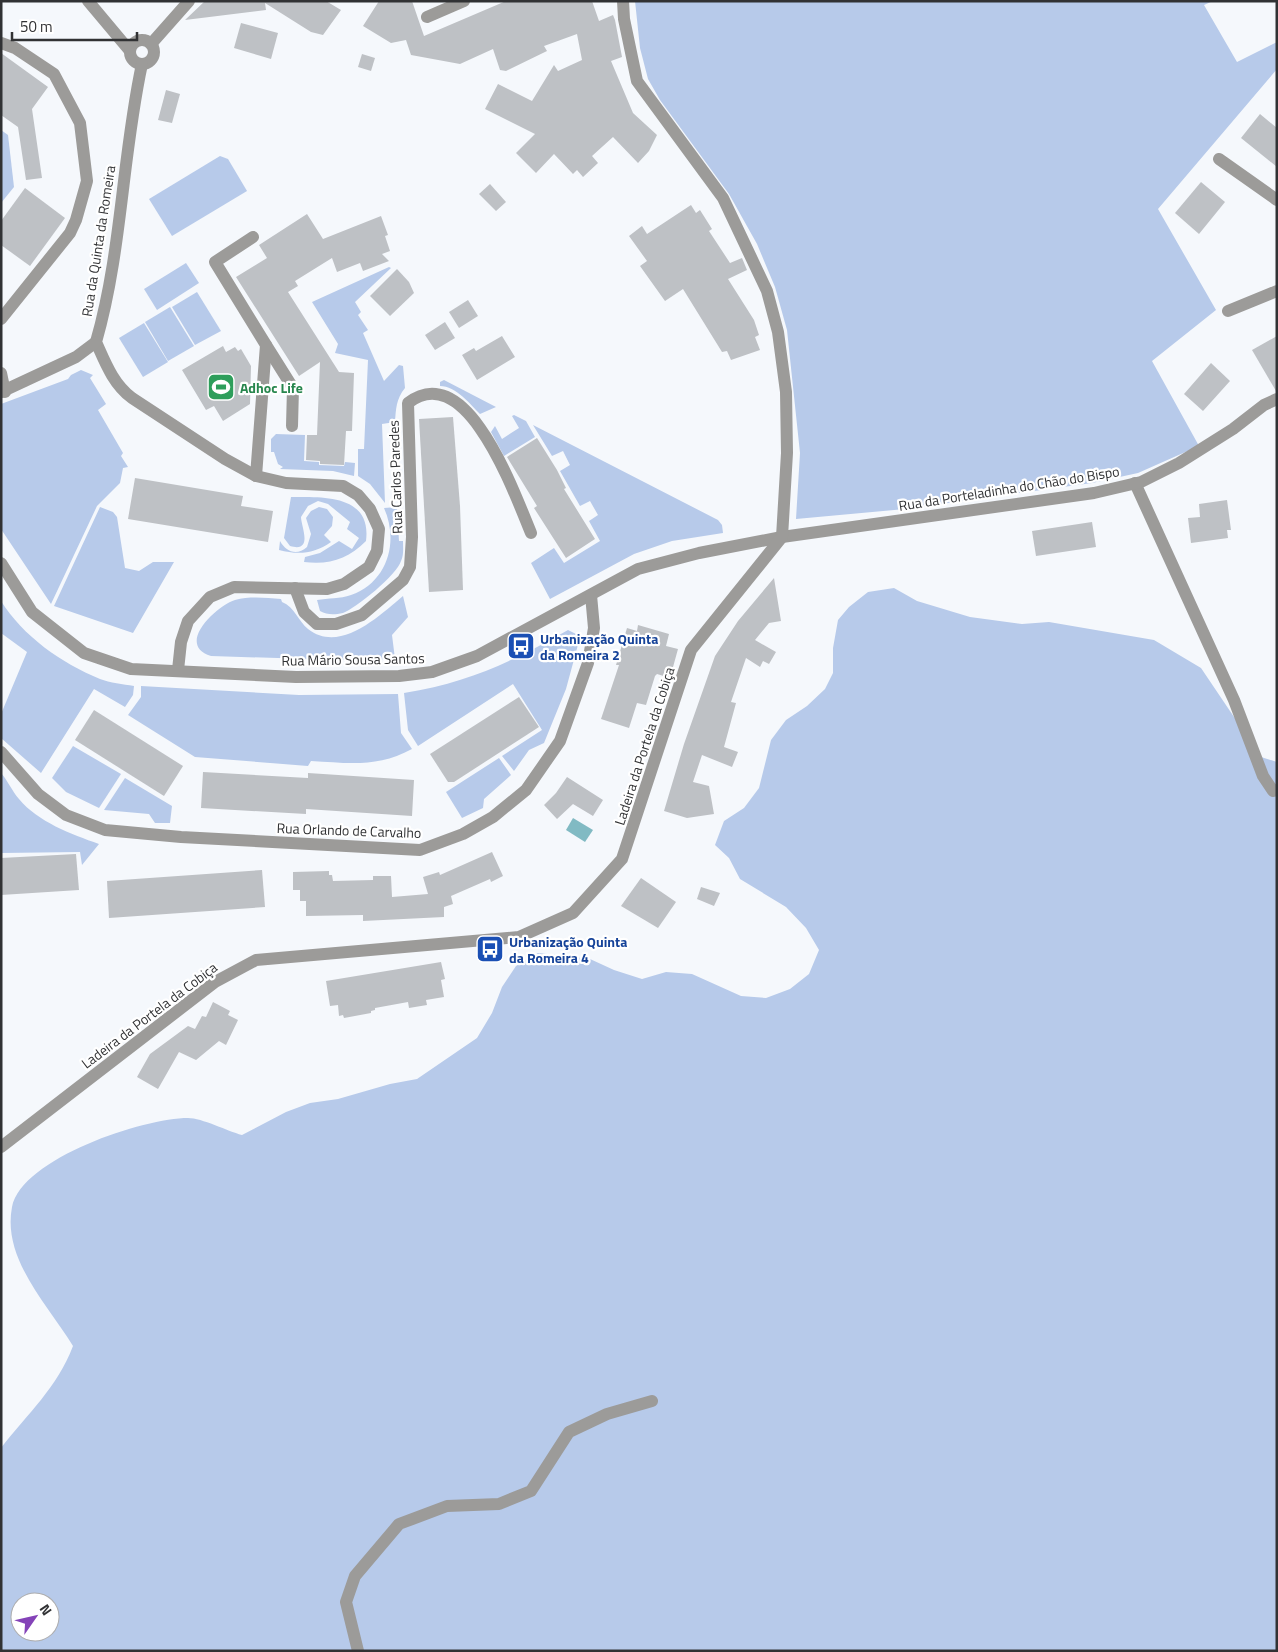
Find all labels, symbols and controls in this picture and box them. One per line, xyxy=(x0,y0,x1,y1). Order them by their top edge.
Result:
scale bar xyxy=(12,10,138,42)
text: 50 m xyxy=(20,15,53,38)
street label: Rua da Quinta da Romeira xyxy=(76,164,120,318)
sports icon: Adhoc Life xyxy=(206,372,236,402)
place label: Adhoc Life xyxy=(240,377,303,398)
street label: Rua Carlos Paredes xyxy=(383,420,407,534)
street label: Rua da Porteladinha do Chão do Bispo xyxy=(897,460,1121,516)
place label: Urbanização Quinta da Romeira 2 xyxy=(540,628,658,665)
bus stop icon: Urbanização Quinta da Romeira 2 xyxy=(506,631,536,661)
street label: Rua Mário Sousa Santos xyxy=(281,647,425,671)
street label: Ladeira da Portela da Cobiça xyxy=(608,664,680,828)
street label: Rua Orlando de Carvalho xyxy=(276,817,422,843)
place label: Urbanização Quinta da Romeira 4 xyxy=(509,931,627,968)
bus stop icon: Urbanização Quinta da Romeira 4 xyxy=(475,934,505,964)
street label: Ladeira da Portela da Cobiça xyxy=(77,957,221,1073)
north arrow xyxy=(10,1592,60,1642)
text: N xyxy=(35,1600,58,1619)

